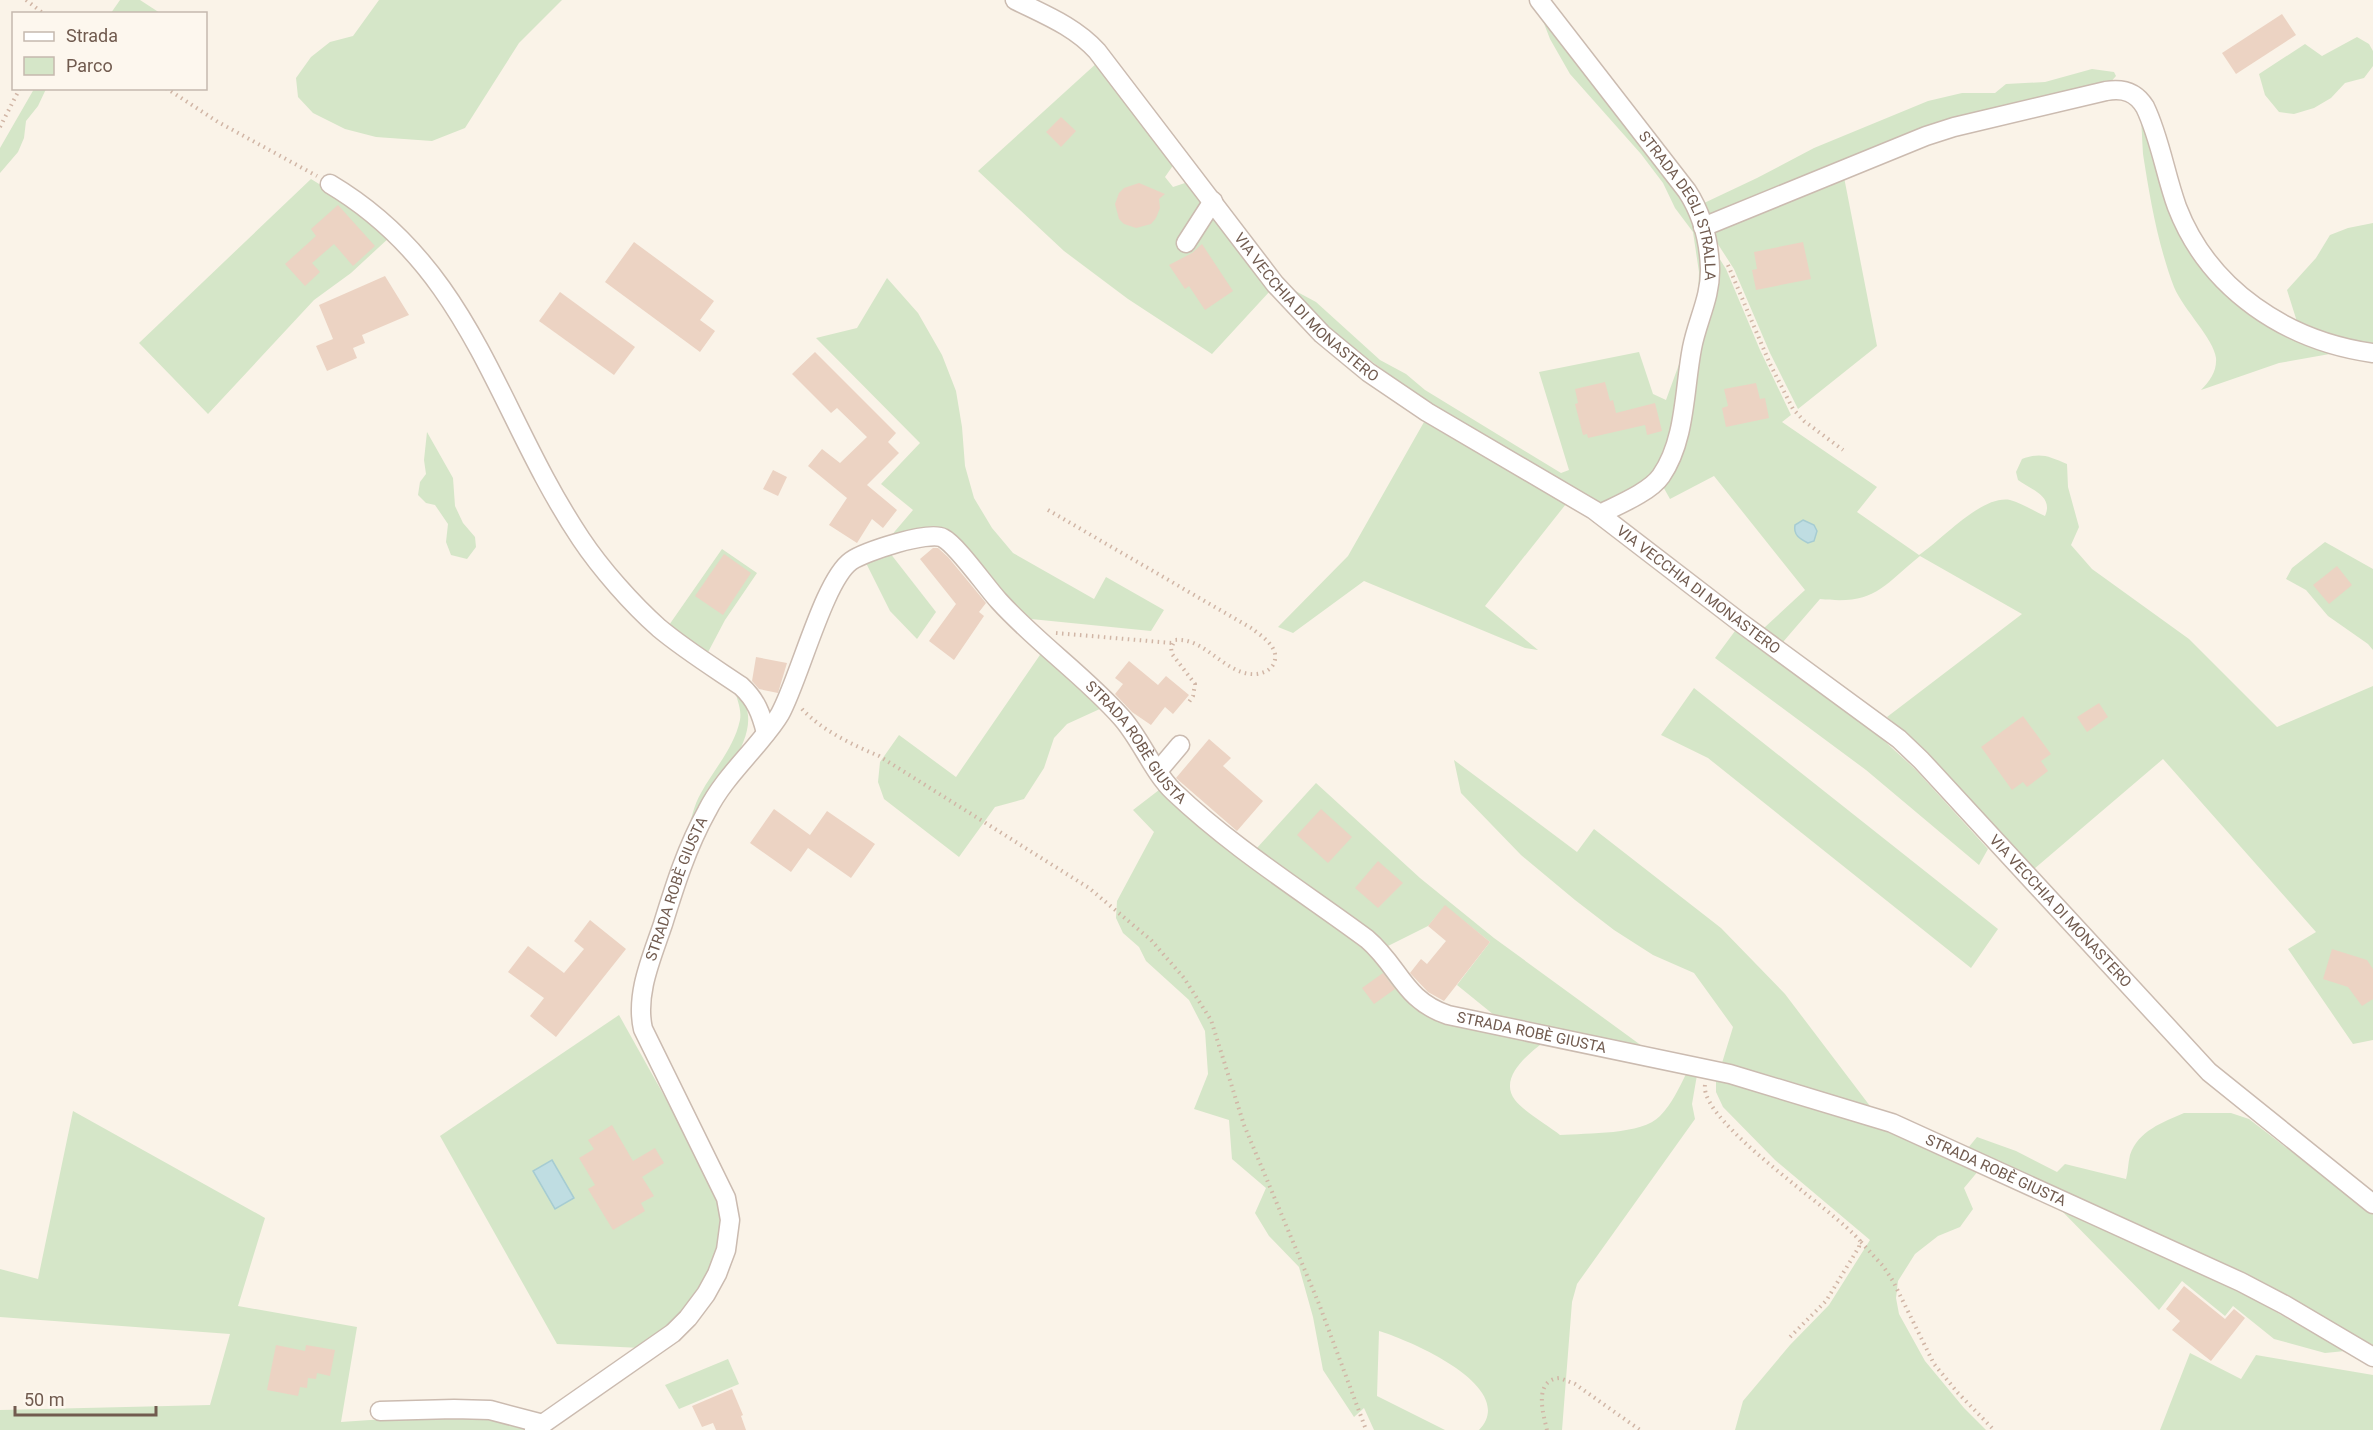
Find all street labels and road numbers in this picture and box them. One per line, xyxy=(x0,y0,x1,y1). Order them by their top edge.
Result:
street label: STRADA DEGLI STRALLA xyxy=(1635,127,1719,282)
street label: VIA VECCHIA DI MONASTERO xyxy=(1230,229,1382,386)
street label: VIA VECCHIA DI MONASTERO xyxy=(1613,522,1784,658)
street label: STRADA ROBÈ GIUSTA xyxy=(1082,677,1190,808)
street label: STRADA ROBÈ GIUSTA xyxy=(642,814,711,963)
street label: VIA VECCHIA DI MONASTERO xyxy=(1986,831,2135,991)
street label: STRADA ROBÈ GIUSTA xyxy=(1455,1008,1608,1057)
street label: STRADA ROBÈ GIUSTA xyxy=(1923,1130,2069,1210)

